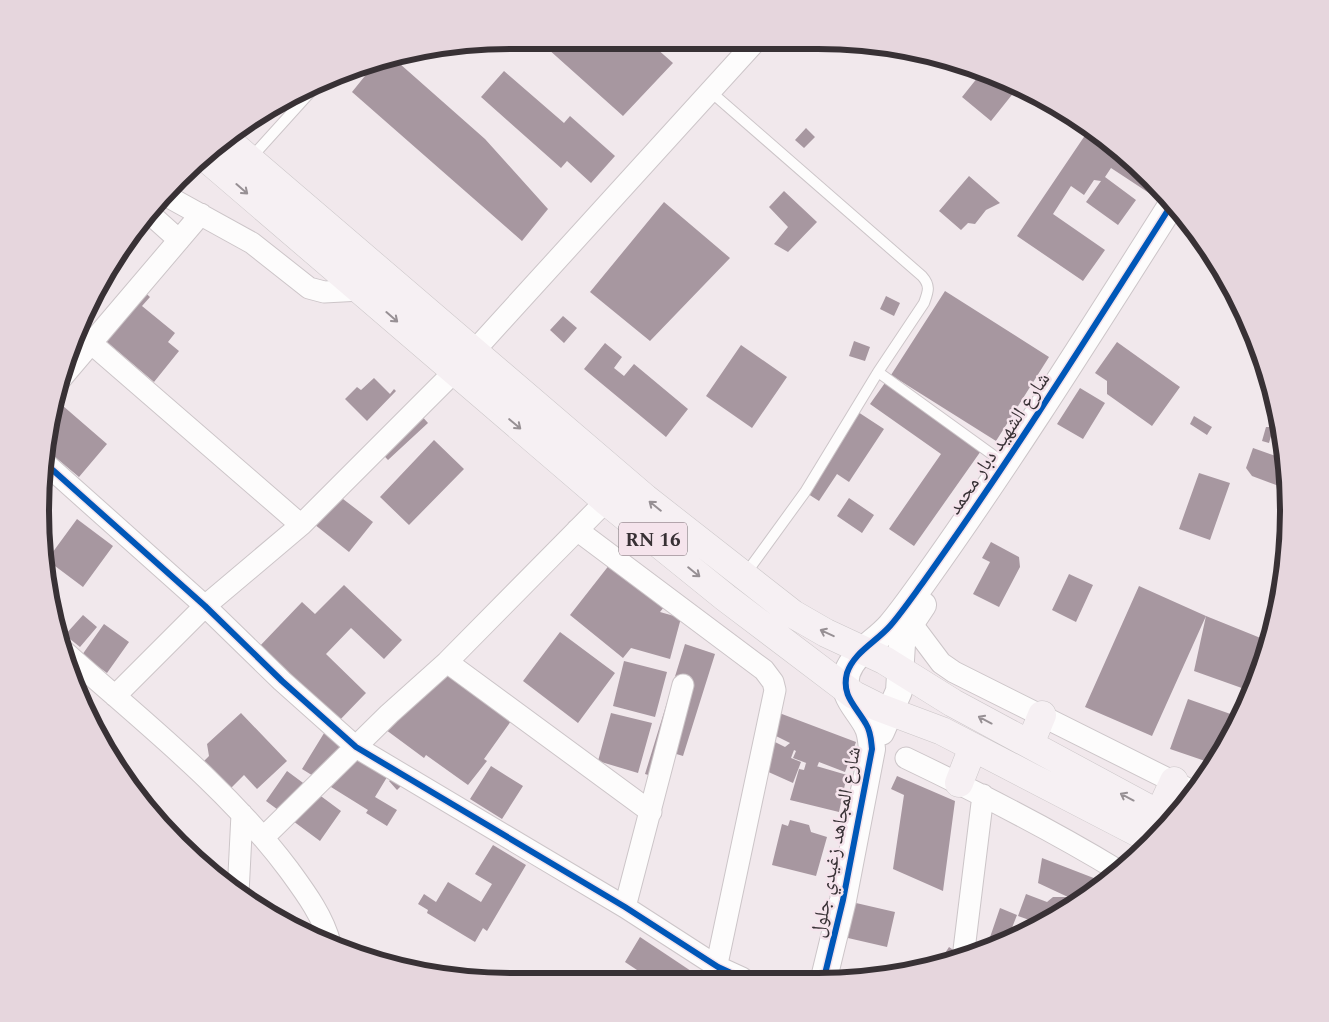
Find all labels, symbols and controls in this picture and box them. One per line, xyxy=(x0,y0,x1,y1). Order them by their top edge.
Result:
one-way arrow xyxy=(235,183,248,194)
one-way arrow xyxy=(385,312,398,323)
street label: شارع الشهيد دبار محمد xyxy=(940,366,1058,521)
one-way arrow xyxy=(508,418,521,429)
one-way arrow xyxy=(649,500,662,511)
road number: RN 16 xyxy=(619,522,687,556)
one-way arrow xyxy=(687,567,700,578)
one-way arrow xyxy=(820,628,835,637)
one-way arrow xyxy=(977,715,992,725)
street label: شارع المجاهد زغيدي جلول xyxy=(803,744,869,940)
one-way arrow xyxy=(1121,792,1135,802)

